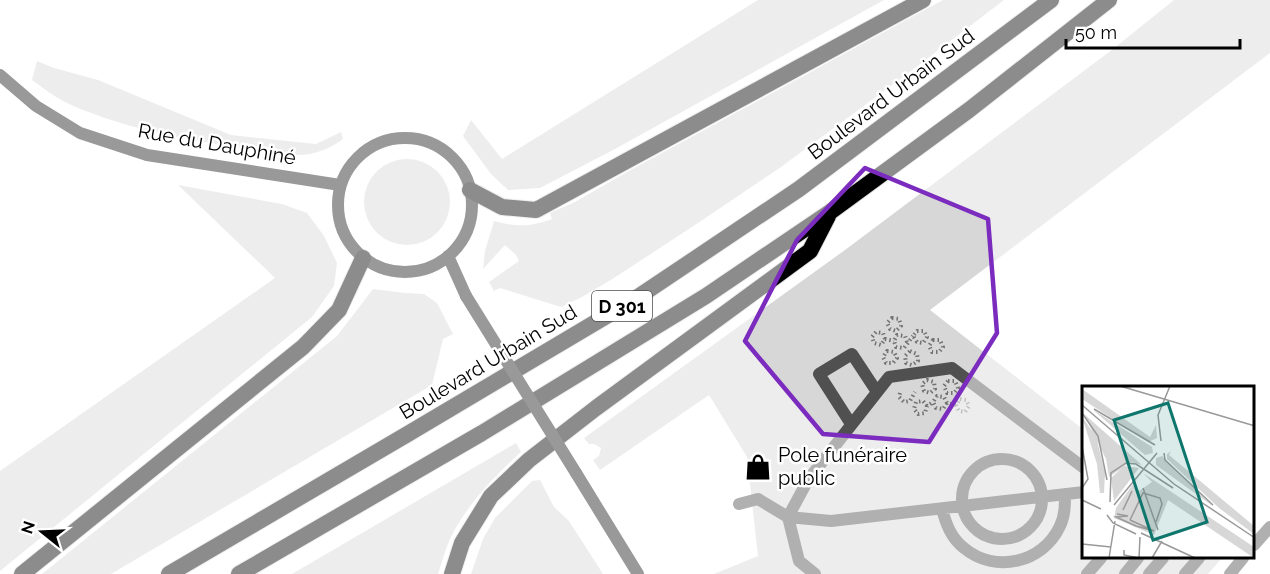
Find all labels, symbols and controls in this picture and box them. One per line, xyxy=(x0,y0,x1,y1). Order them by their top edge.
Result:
scale bar xyxy=(1066,12,1240,50)
text: 50 m xyxy=(1075,22,1117,43)
street label: Boulevard Urbain Sud xyxy=(803,24,979,164)
street label: Rue du Dauphiné xyxy=(136,118,298,170)
road number: D 301 xyxy=(592,291,652,321)
street label: Boulevard Urbain Sud xyxy=(395,300,581,424)
inset map xyxy=(1082,386,1255,559)
place label: Pole funéraire public xyxy=(778,443,907,490)
shop icon: Pole funéraire public xyxy=(743,452,773,482)
north arrow xyxy=(12,502,72,562)
text: N xyxy=(17,519,39,536)

